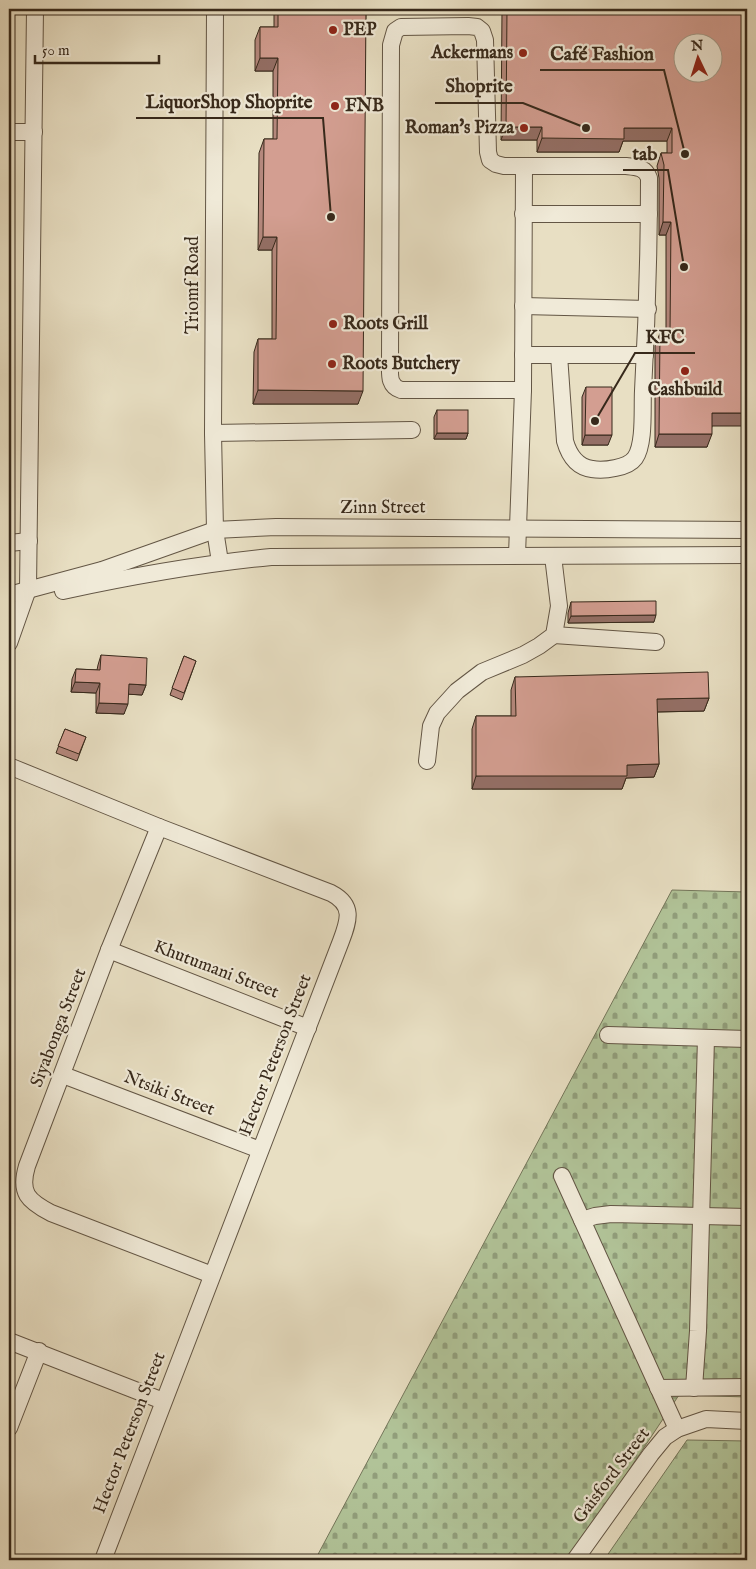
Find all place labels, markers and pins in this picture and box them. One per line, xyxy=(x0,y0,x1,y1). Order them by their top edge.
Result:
place label: PEP xyxy=(343,19,377,42)
marker: PEP xyxy=(327,24,339,36)
callout: Café Fashion xyxy=(540,36,664,70)
place label: Ackermans xyxy=(430,42,514,65)
marker: Ackermans xyxy=(517,47,529,59)
callout: Shoprite xyxy=(435,69,523,103)
callout: LiquorShop Shoprite xyxy=(136,84,323,118)
place label: FNB xyxy=(345,95,384,118)
marker: FNB xyxy=(329,100,341,112)
place label: Roman's Pizza xyxy=(405,117,515,140)
marker: Roman's Pizza xyxy=(518,122,530,134)
callout: tab xyxy=(623,136,668,170)
place label: Roots Grill xyxy=(343,313,429,336)
marker: Roots Grill xyxy=(327,318,339,330)
callout: KFC xyxy=(635,319,695,353)
place label: Roots Butchery xyxy=(342,353,461,376)
marker: Roots Butchery xyxy=(326,358,338,370)
marker: Cashbuild xyxy=(679,365,691,377)
place label: Cashbuild xyxy=(648,379,723,402)

